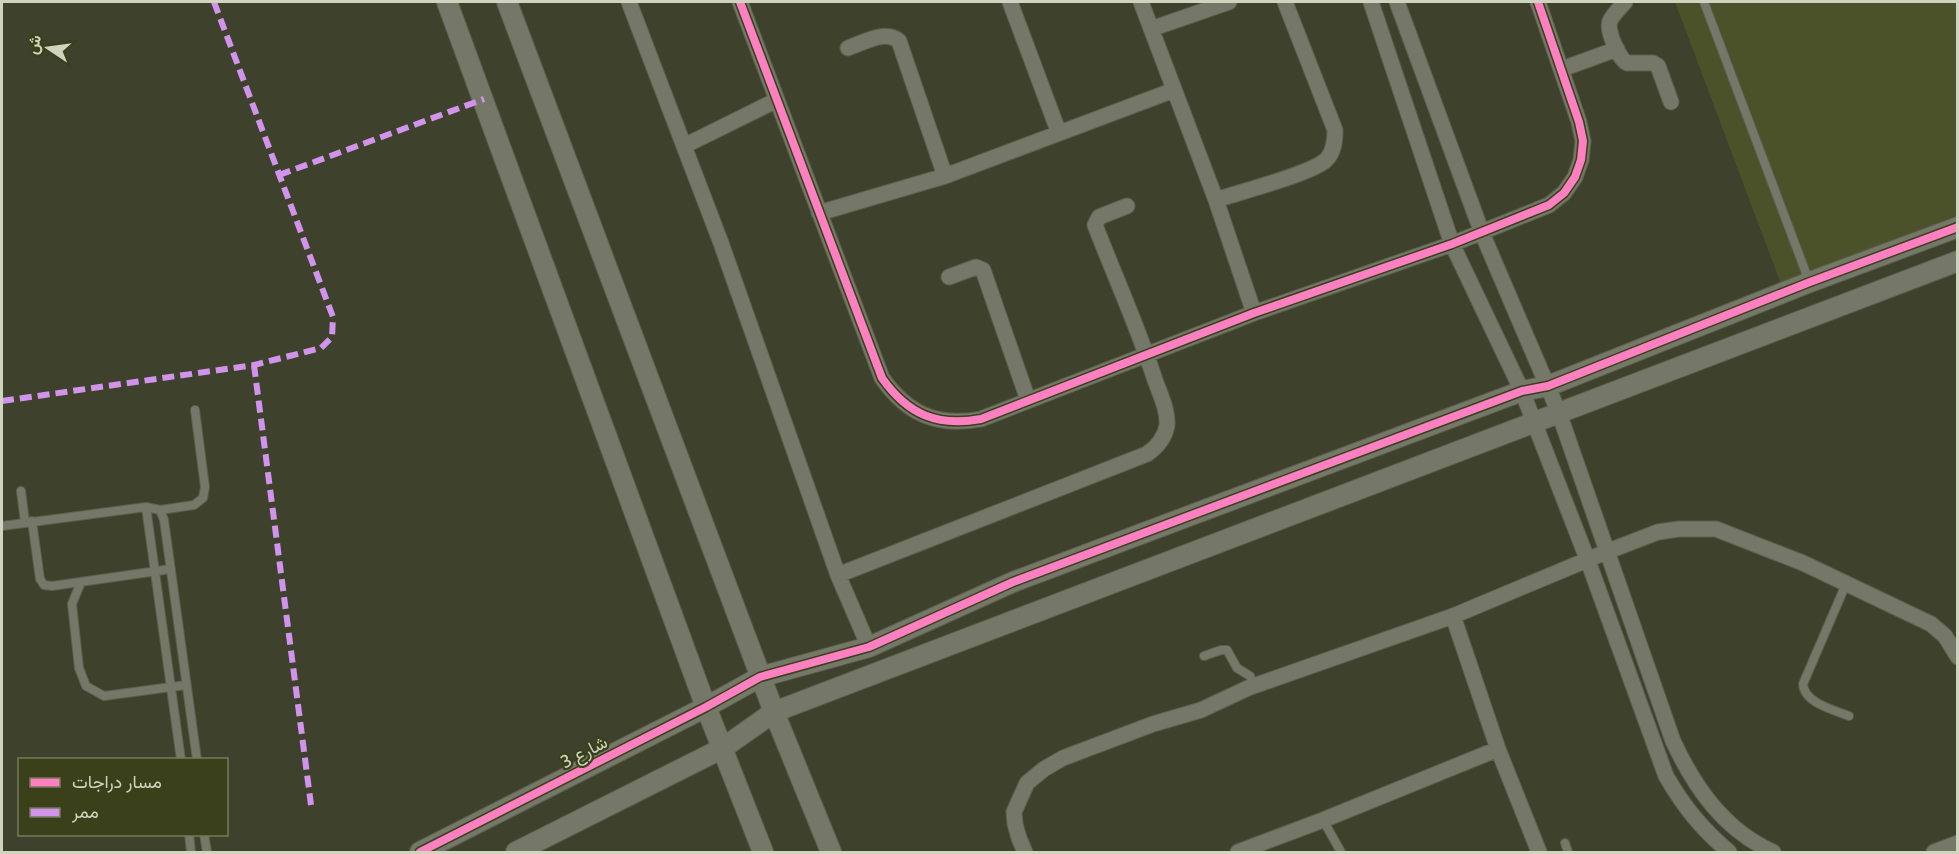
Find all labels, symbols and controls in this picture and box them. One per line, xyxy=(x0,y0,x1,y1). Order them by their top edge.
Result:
north arrow xyxy=(18,18,78,78)
text: ش xyxy=(22,33,45,56)
street label: شارع 3 xyxy=(557,731,612,774)
legend xyxy=(18,758,228,836)
text: مسار دراجات xyxy=(72,771,162,793)
text: ممر xyxy=(71,801,99,823)

